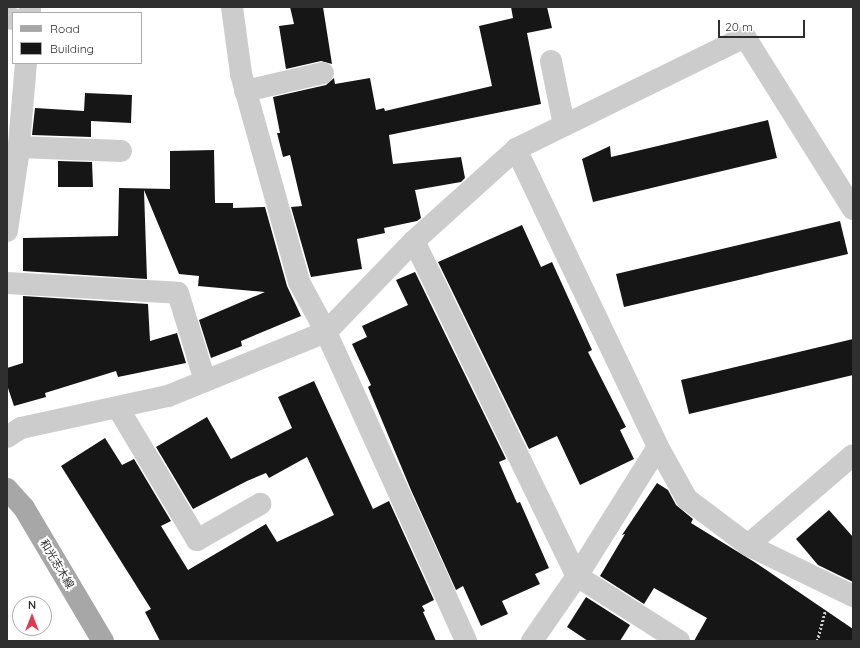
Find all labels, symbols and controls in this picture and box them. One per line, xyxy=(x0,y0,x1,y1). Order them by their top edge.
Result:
legend xyxy=(12,12,142,64)
scale bar xyxy=(720,12,807,38)
text: 20 m xyxy=(725,19,753,34)
text: Road xyxy=(50,21,80,36)
text: Building xyxy=(50,41,94,56)
street label: 和光志木線 xyxy=(37,537,77,591)
north arrow xyxy=(12,596,52,636)
text: N xyxy=(28,598,36,612)

